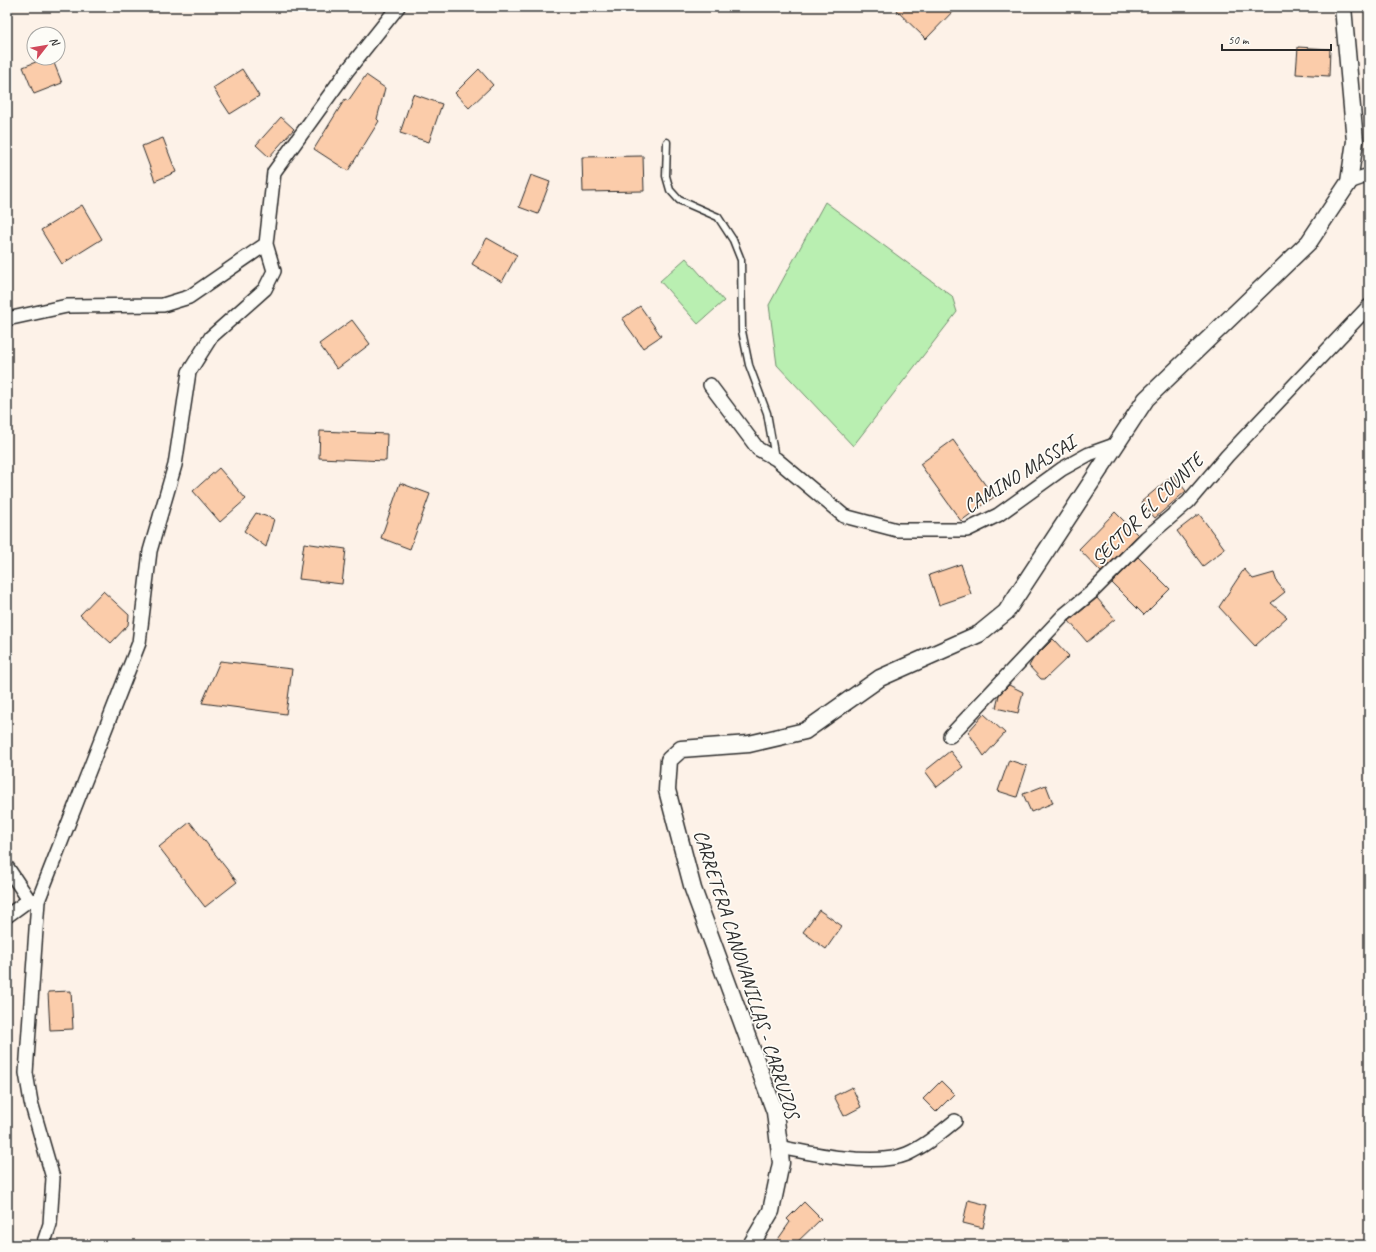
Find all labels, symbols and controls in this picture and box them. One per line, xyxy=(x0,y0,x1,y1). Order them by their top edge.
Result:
north arrow xyxy=(26,26,66,66)
scale bar xyxy=(1222,26,1331,52)
text: 50 m xyxy=(1228,32,1250,48)
text: N xyxy=(47,34,63,49)
street label: CAMINO MASSAI xyxy=(959,428,1083,519)
street label: SECTOR EL COUNTE xyxy=(1086,446,1211,571)
street label: CARRETERA CANOVANILLAS - CARRUZOS xyxy=(688,827,806,1124)

